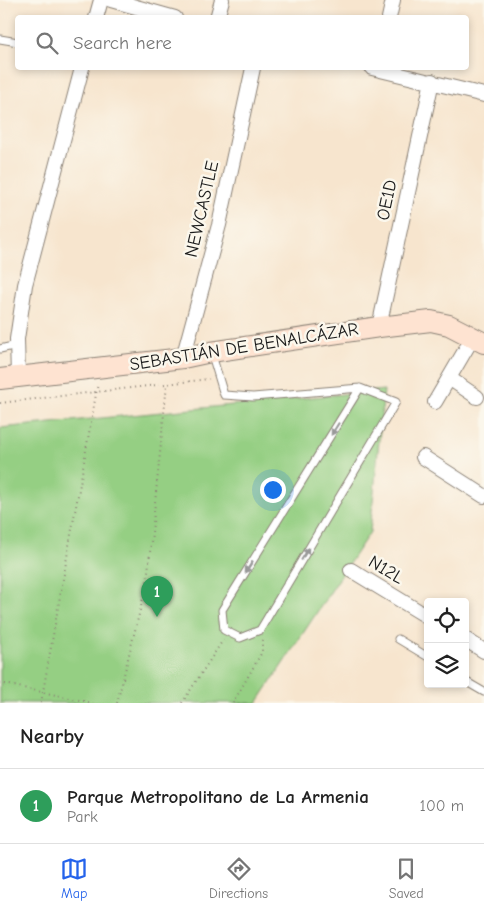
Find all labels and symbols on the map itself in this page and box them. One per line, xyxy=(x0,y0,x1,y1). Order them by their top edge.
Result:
street label: NEWCASTLE xyxy=(181,159,223,259)
street label: OE1D xyxy=(372,178,402,222)
street label: SEBASTIÁN DE BENALCÁZAR xyxy=(128,318,360,375)
one-way arrow xyxy=(330,423,339,436)
your location xyxy=(260,477,286,503)
one-way arrow xyxy=(300,548,309,561)
street label: N12L xyxy=(365,551,407,589)
one-way arrow xyxy=(244,561,254,574)
pin: 1 xyxy=(141,576,173,617)

